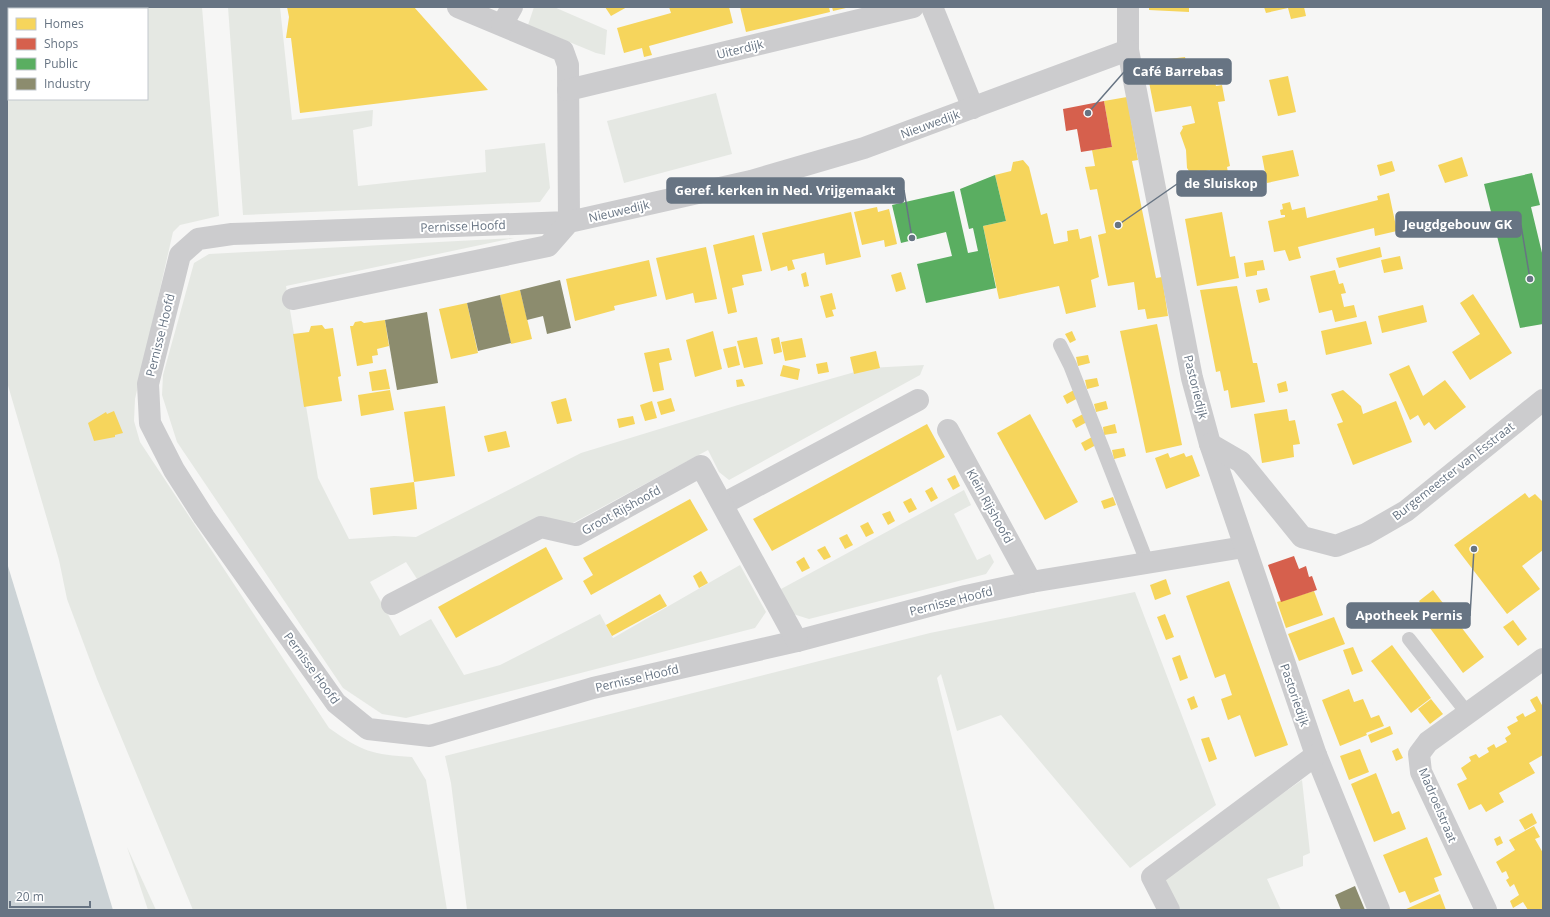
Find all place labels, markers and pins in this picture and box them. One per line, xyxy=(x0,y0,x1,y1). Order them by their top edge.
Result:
callout: Café Barrebas xyxy=(1124,59,1231,84)
callout: de Sluiskop xyxy=(1177,171,1266,196)
callout: Geref. kerken in Ned. Vrijgemaakt xyxy=(667,178,904,203)
callout: Jeugdgebouw GK xyxy=(1396,212,1521,237)
callout: Apotheek Pernis xyxy=(1347,603,1470,628)

